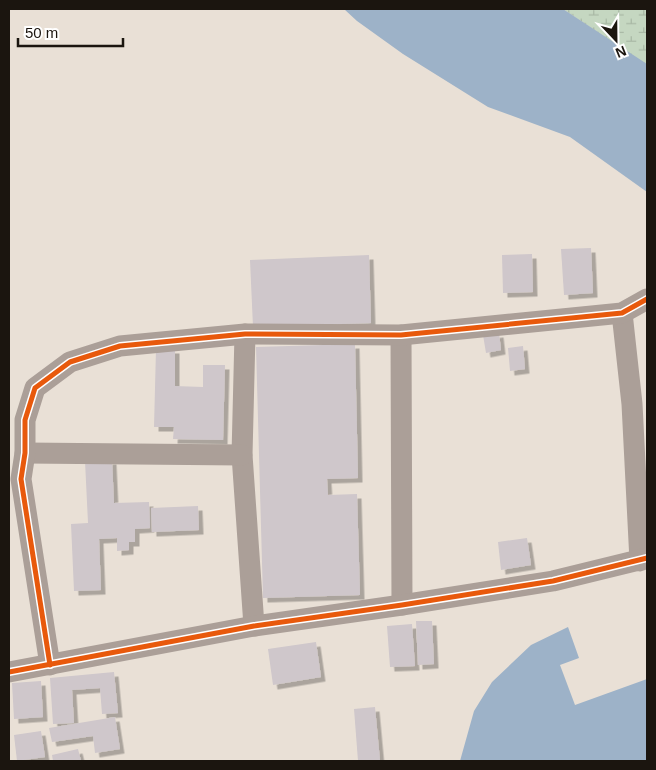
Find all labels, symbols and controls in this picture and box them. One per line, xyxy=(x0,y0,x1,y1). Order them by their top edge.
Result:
scale bar xyxy=(18,15,122,47)
north arrow xyxy=(591,15,641,65)
text: 50 m xyxy=(25,24,58,41)
text: N xyxy=(613,43,629,61)

